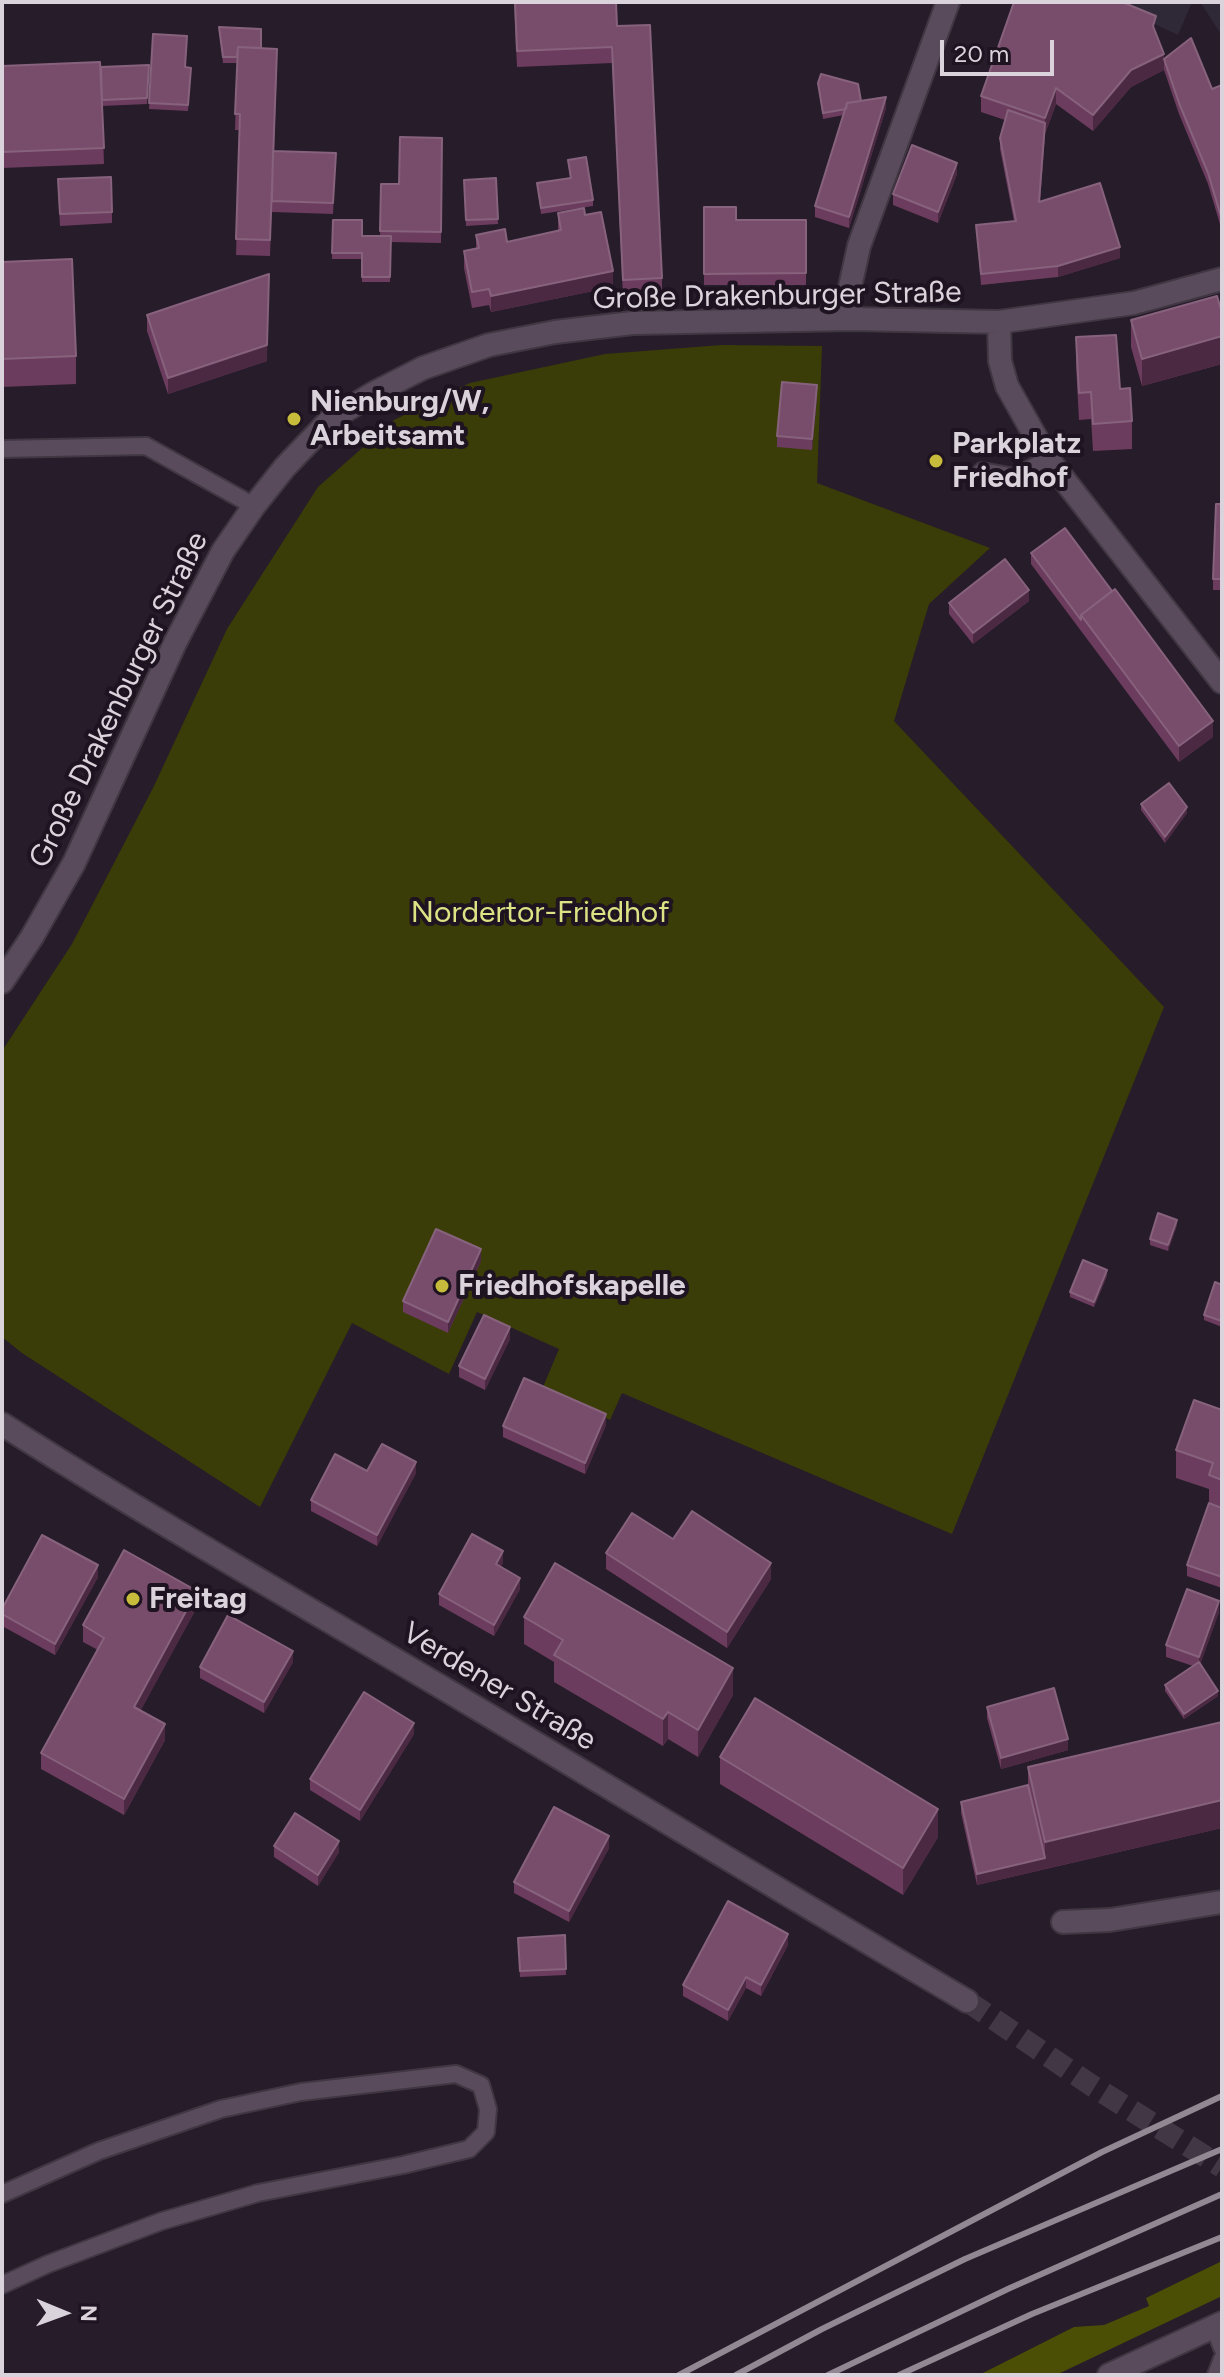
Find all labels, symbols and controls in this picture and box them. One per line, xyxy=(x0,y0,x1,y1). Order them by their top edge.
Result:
scale bar xyxy=(944,24,1058,74)
text: 20 m xyxy=(954,39,1009,68)
street label: Große Drakenburger Straße xyxy=(592,275,962,317)
place label: Nienburg/W, Arbeitsamt xyxy=(310,384,489,454)
marker: Nienburg/W, Arbeitsamt xyxy=(285,410,303,428)
place label: Parkplatz Friedhof xyxy=(952,426,1081,496)
marker: Parkplatz Friedhof xyxy=(927,452,945,470)
street label: Große Drakenburger Straße xyxy=(22,526,216,874)
park label: Nordertor-Friedhof xyxy=(411,895,669,931)
place label: Friedhofskapelle xyxy=(458,1268,686,1304)
marker: Friedhofskapelle xyxy=(433,1277,451,1295)
place label: Freitag xyxy=(149,1581,247,1617)
marker: Freitag xyxy=(124,1590,142,1608)
street label: Verdener Straße xyxy=(396,1615,602,1759)
north arrow xyxy=(24,2273,104,2353)
text: N xyxy=(75,2305,102,2322)

